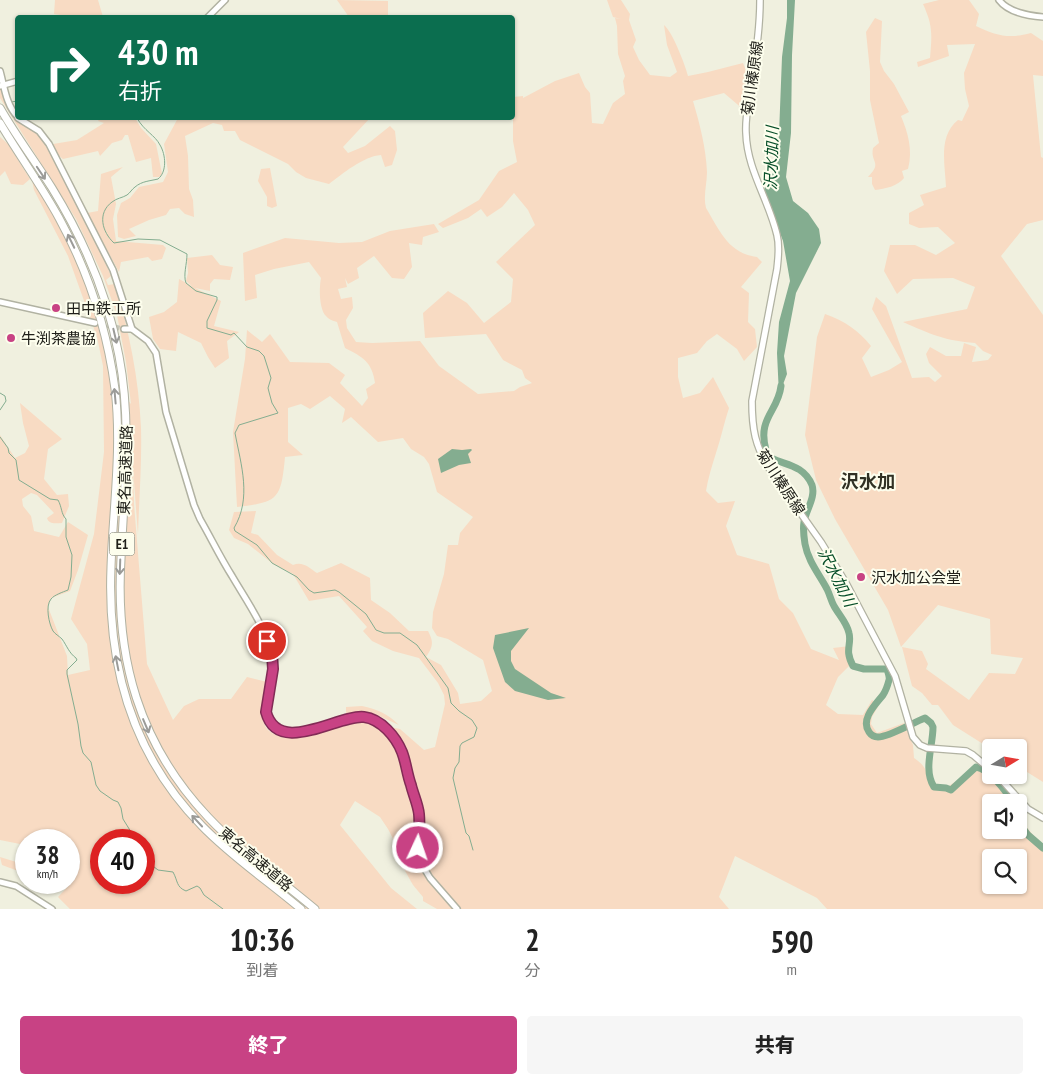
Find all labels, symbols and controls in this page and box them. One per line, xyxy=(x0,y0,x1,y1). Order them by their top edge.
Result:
text: 430 m xyxy=(118,29,199,75)
icon: right xyxy=(35,35,100,100)
street label: 菊川榛原線 xyxy=(737,40,767,116)
text: 右折 xyxy=(118,77,162,105)
water label: 沢水加川 xyxy=(760,124,782,190)
one-way arrow xyxy=(36,166,46,180)
one-way arrow xyxy=(65,234,75,249)
place label: 田中鉄工所 xyxy=(66,299,141,318)
marker: 田中鉄工所 xyxy=(50,302,62,314)
one-way arrow xyxy=(111,328,120,344)
place label: 牛渕茶農協 xyxy=(21,329,96,348)
marker: 牛渕茶農協 xyxy=(5,332,17,344)
one-way arrow xyxy=(111,388,120,404)
street label: 東名高速道路 xyxy=(114,425,136,515)
street label: 菊川榛原線 xyxy=(753,445,809,519)
district label: 沢水加 xyxy=(841,470,895,493)
road number: E1 xyxy=(110,532,134,556)
water label: 沢水加川 xyxy=(814,544,861,612)
one-way arrow xyxy=(116,559,125,575)
place label: 沢水加公会堂 xyxy=(871,568,961,587)
marker: 沢水加公会堂 xyxy=(855,571,867,583)
pin xyxy=(246,620,288,662)
icon: arrive xyxy=(253,627,281,655)
one-way arrow xyxy=(111,655,121,671)
one-way arrow xyxy=(142,718,152,733)
north arrow xyxy=(982,739,1028,784)
map controls xyxy=(982,739,1027,894)
button: sound xyxy=(982,794,1027,839)
one-way arrow xyxy=(191,814,203,827)
position arrow xyxy=(391,821,443,873)
street label: 東名高速道路 xyxy=(215,823,297,895)
speed limit sign: 40 xyxy=(90,829,155,894)
text: 38 xyxy=(36,839,59,871)
button: search xyxy=(982,849,1027,894)
text: km/h xyxy=(37,866,58,881)
text: 10:36 xyxy=(230,920,295,959)
text: 2 xyxy=(525,920,540,959)
text: 590 xyxy=(770,922,813,961)
text: m xyxy=(787,959,797,979)
text: 到着 xyxy=(246,960,278,980)
text: 分 xyxy=(524,960,540,980)
button: 終了 xyxy=(20,1016,517,1074)
button: 共有 xyxy=(527,1016,1023,1074)

